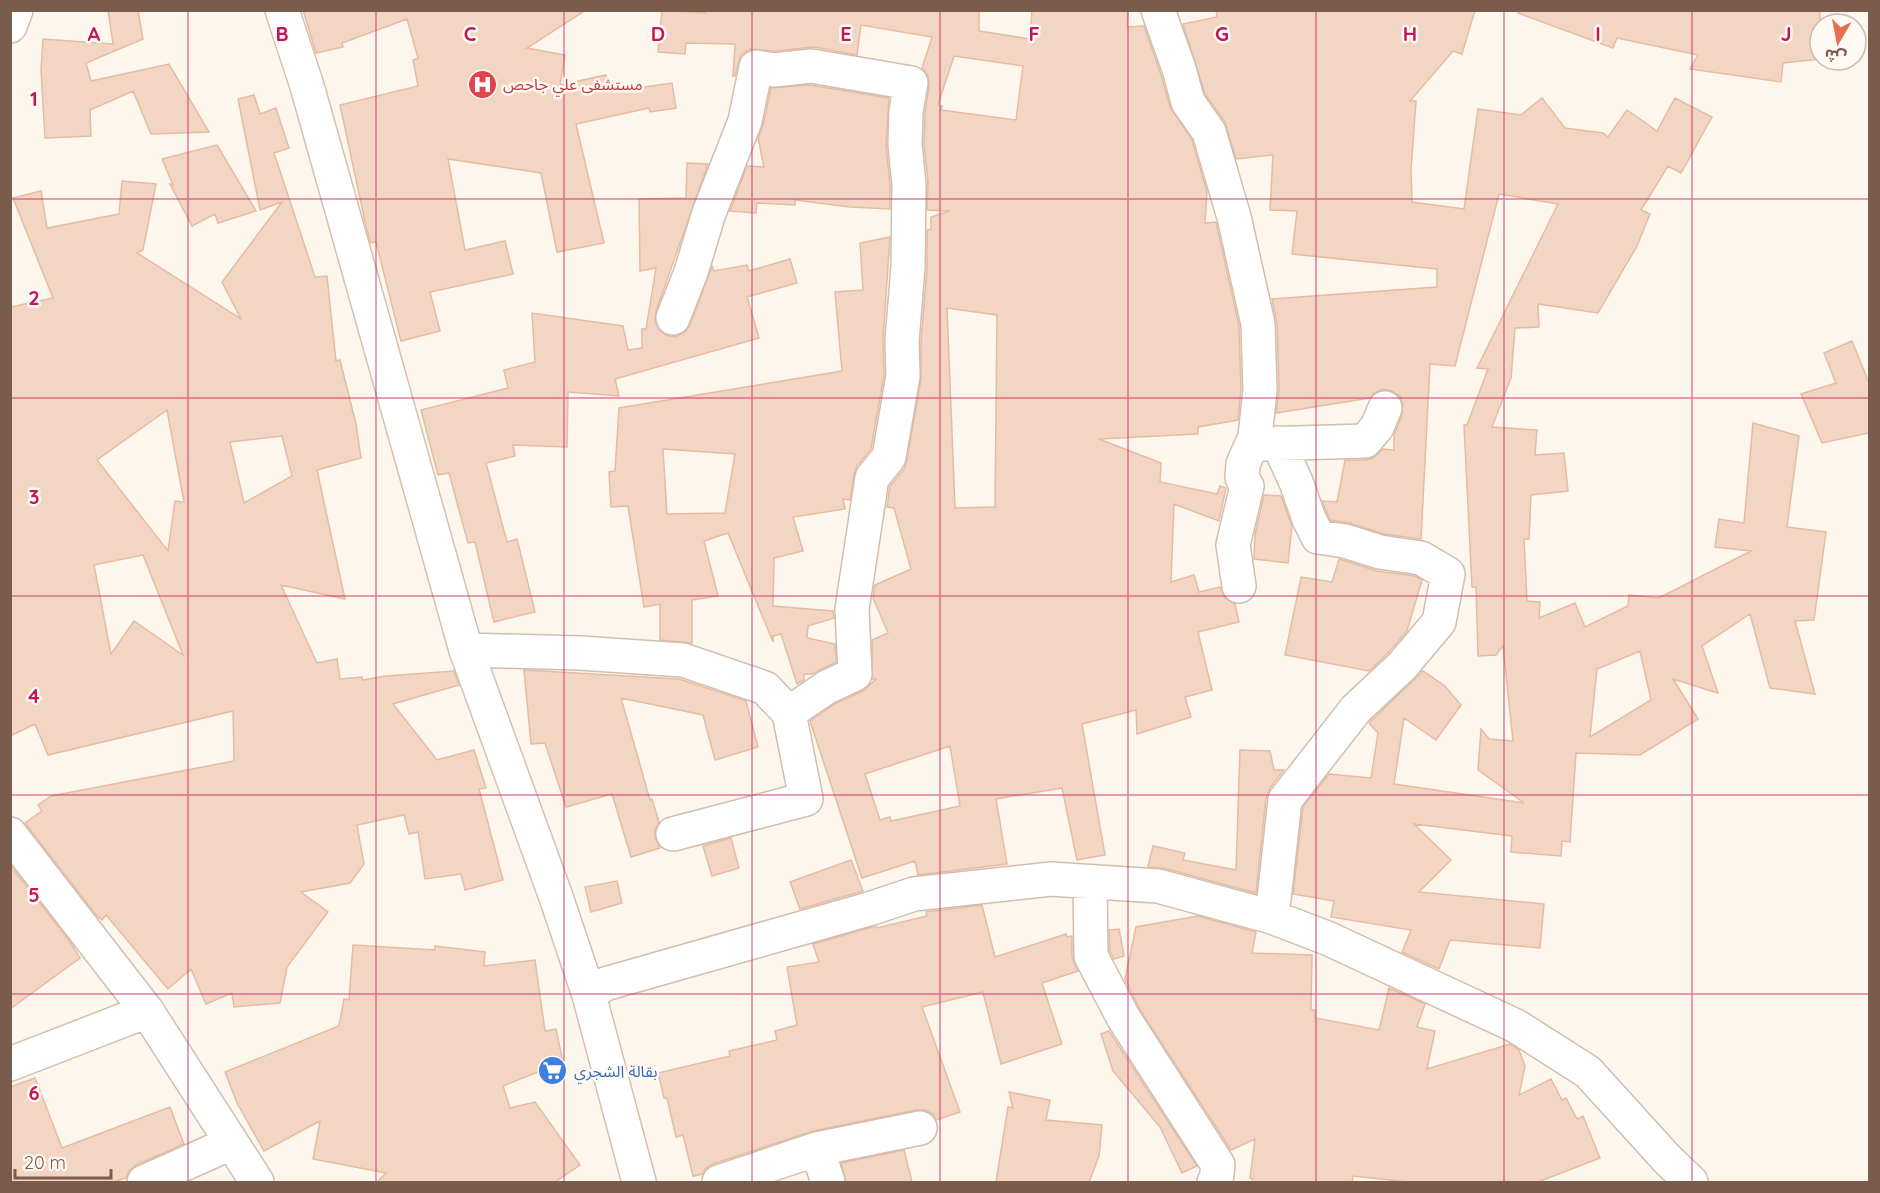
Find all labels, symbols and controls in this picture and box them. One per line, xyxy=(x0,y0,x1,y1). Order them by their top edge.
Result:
north arrow xyxy=(1808,12,1868,72)
text: A xyxy=(88,21,101,46)
text: B xyxy=(275,21,289,46)
text: C xyxy=(464,21,477,46)
text: D xyxy=(651,21,665,46)
text: E xyxy=(840,21,852,46)
text: F xyxy=(1028,21,1040,46)
text: G xyxy=(1215,21,1229,46)
text: H xyxy=(1403,21,1417,46)
text: I xyxy=(1595,21,1601,46)
text: J xyxy=(1780,21,1792,46)
text: ش xyxy=(1823,45,1848,69)
hospital icon: مستشفى علي جاحص xyxy=(466,68,498,100)
place label: مستشفى علي جاحص xyxy=(503,74,643,97)
text: 1 xyxy=(30,86,38,111)
text: 2 xyxy=(28,285,40,310)
text: 3 xyxy=(29,484,39,509)
text: 4 xyxy=(28,683,40,708)
text: 5 xyxy=(28,882,40,907)
supermarket icon: بقالة الشجري xyxy=(537,1055,569,1087)
place label: بقالة الشجري xyxy=(574,1061,657,1084)
text: 6 xyxy=(28,1080,40,1105)
scale bar xyxy=(15,1142,111,1180)
text: 20 m xyxy=(24,1151,66,1174)

